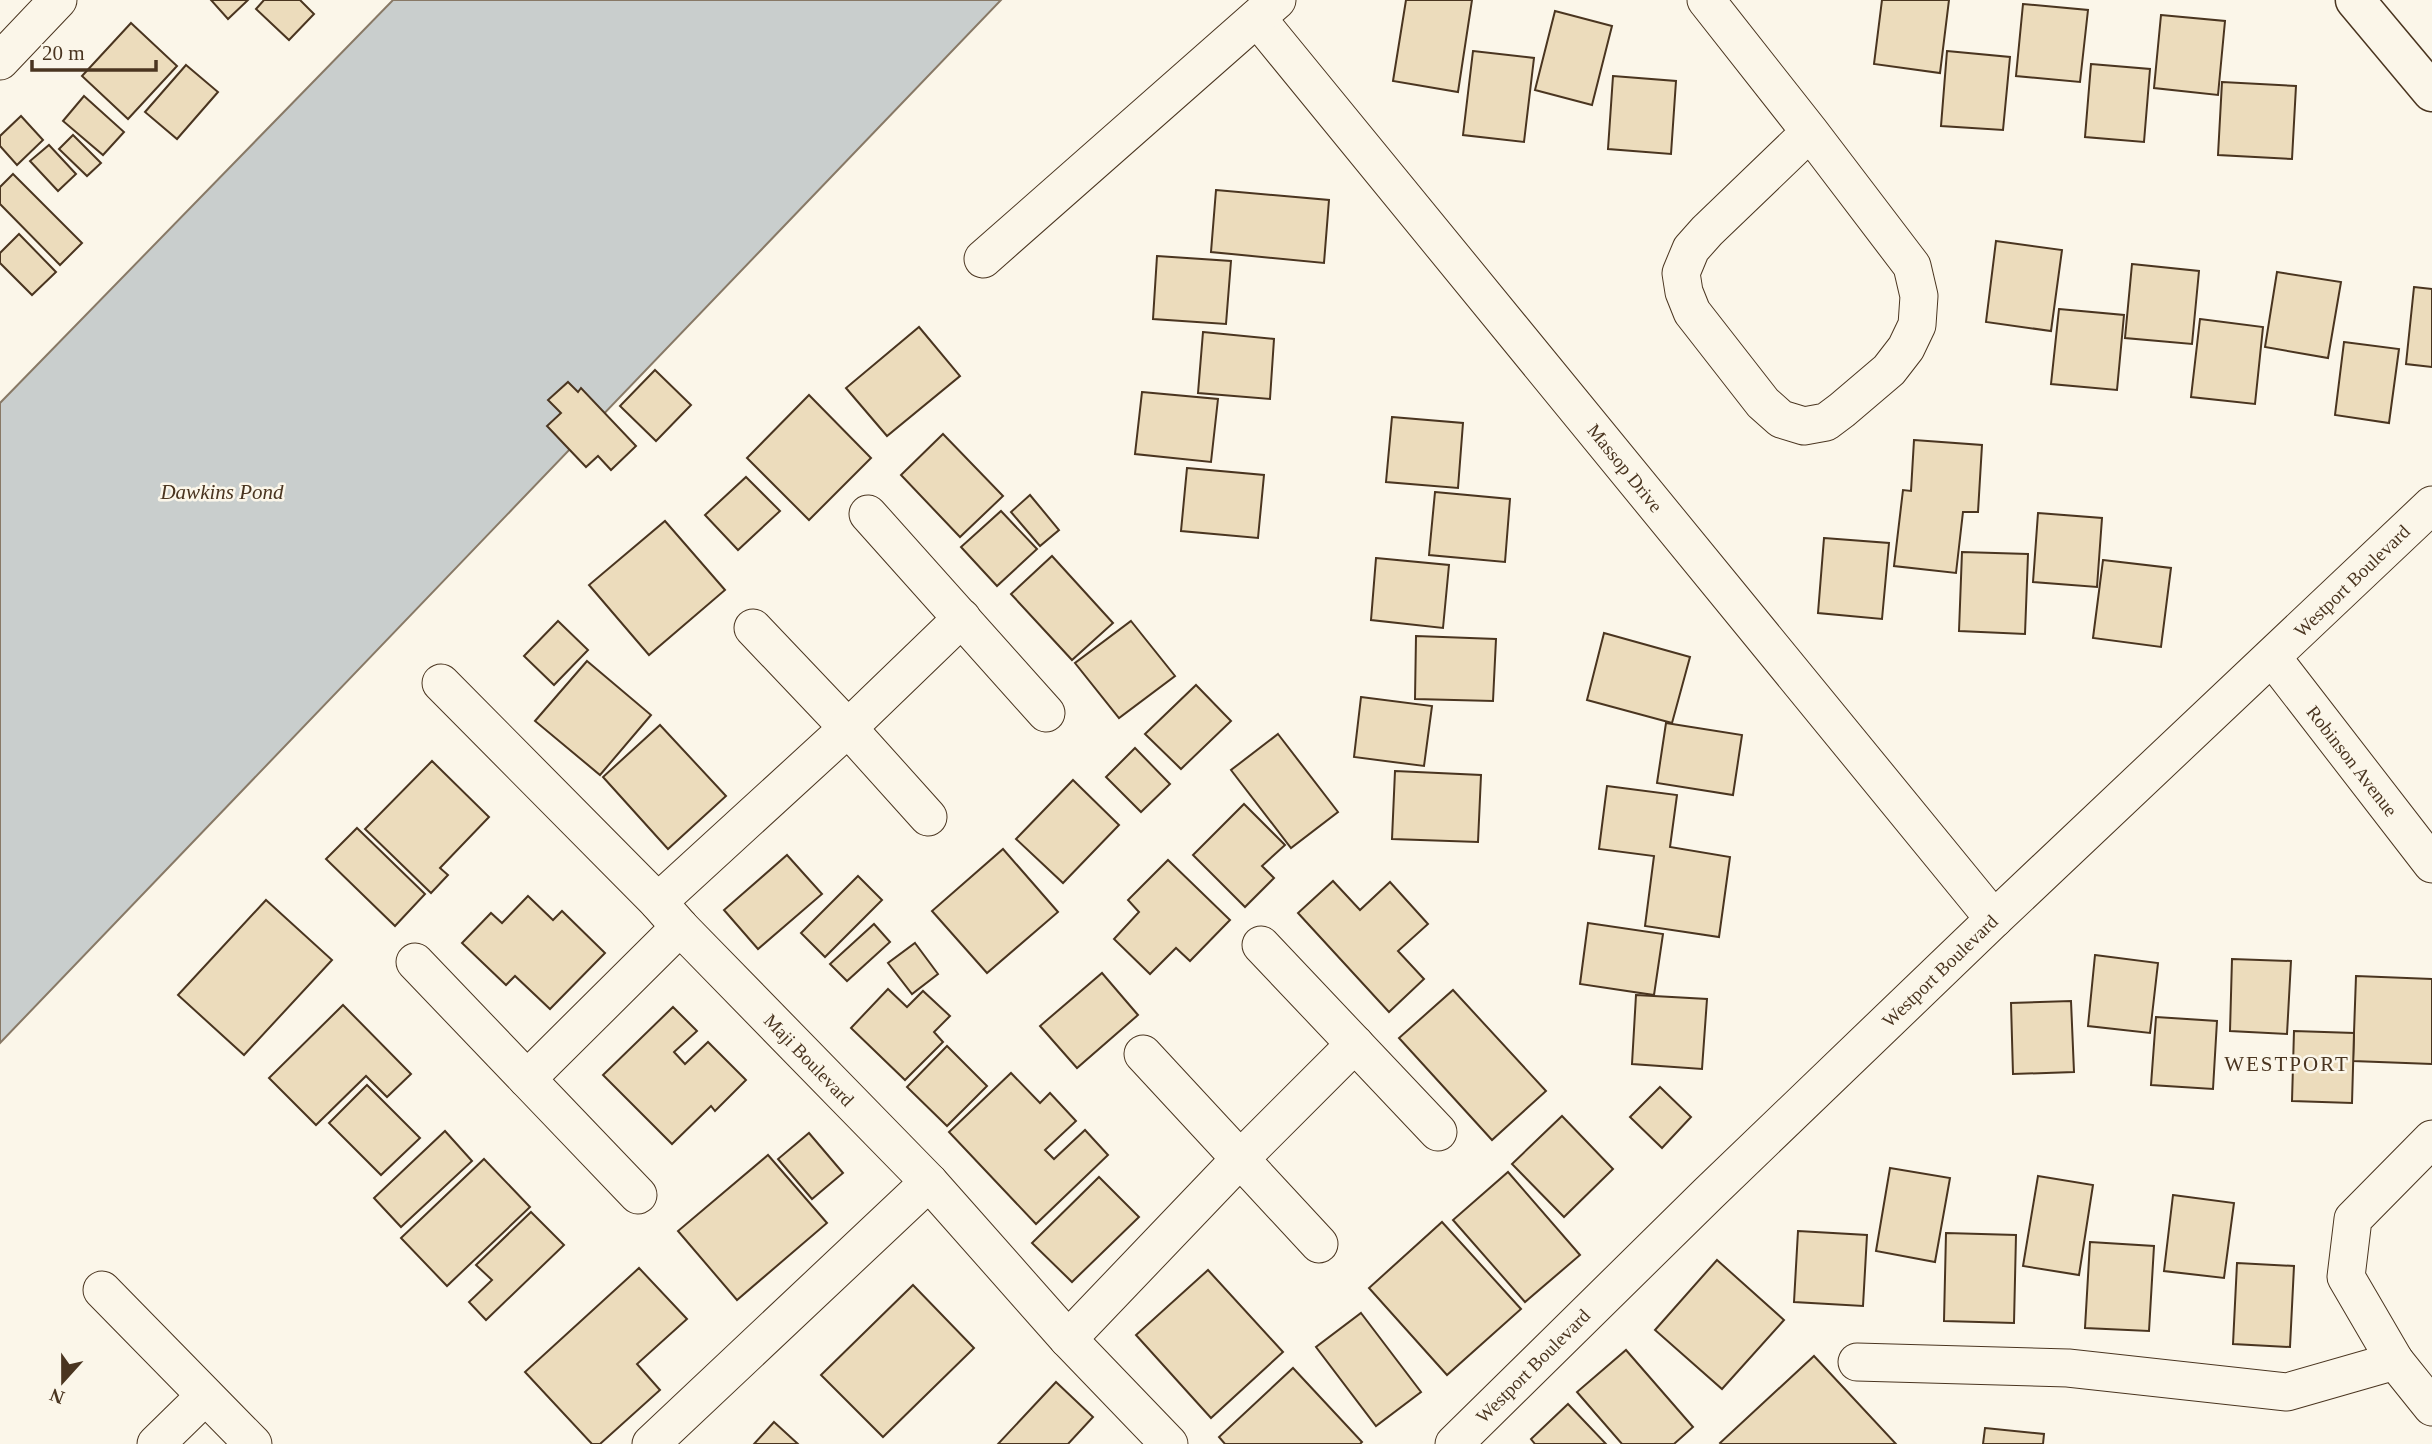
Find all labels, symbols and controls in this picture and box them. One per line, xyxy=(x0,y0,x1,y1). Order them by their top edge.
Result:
scale bar xyxy=(32,28,156,72)
text: 20 m xyxy=(42,41,85,65)
street label: Massop Drive xyxy=(1583,420,1667,516)
water label: Dawkins Pond xyxy=(159,480,284,504)
street label: Westport Boulevard xyxy=(2290,520,2414,641)
street label: Robinson Avenue xyxy=(2302,702,2402,820)
street label: Westport Boulevard xyxy=(1878,910,2002,1031)
street label: Maji Boulevard xyxy=(760,1010,859,1111)
district label: WESTPORT xyxy=(2224,1052,2350,1076)
street label: Westport Boulevard xyxy=(1472,1304,1595,1427)
north arrow xyxy=(28,1346,98,1416)
text: N xyxy=(47,1384,67,1409)

